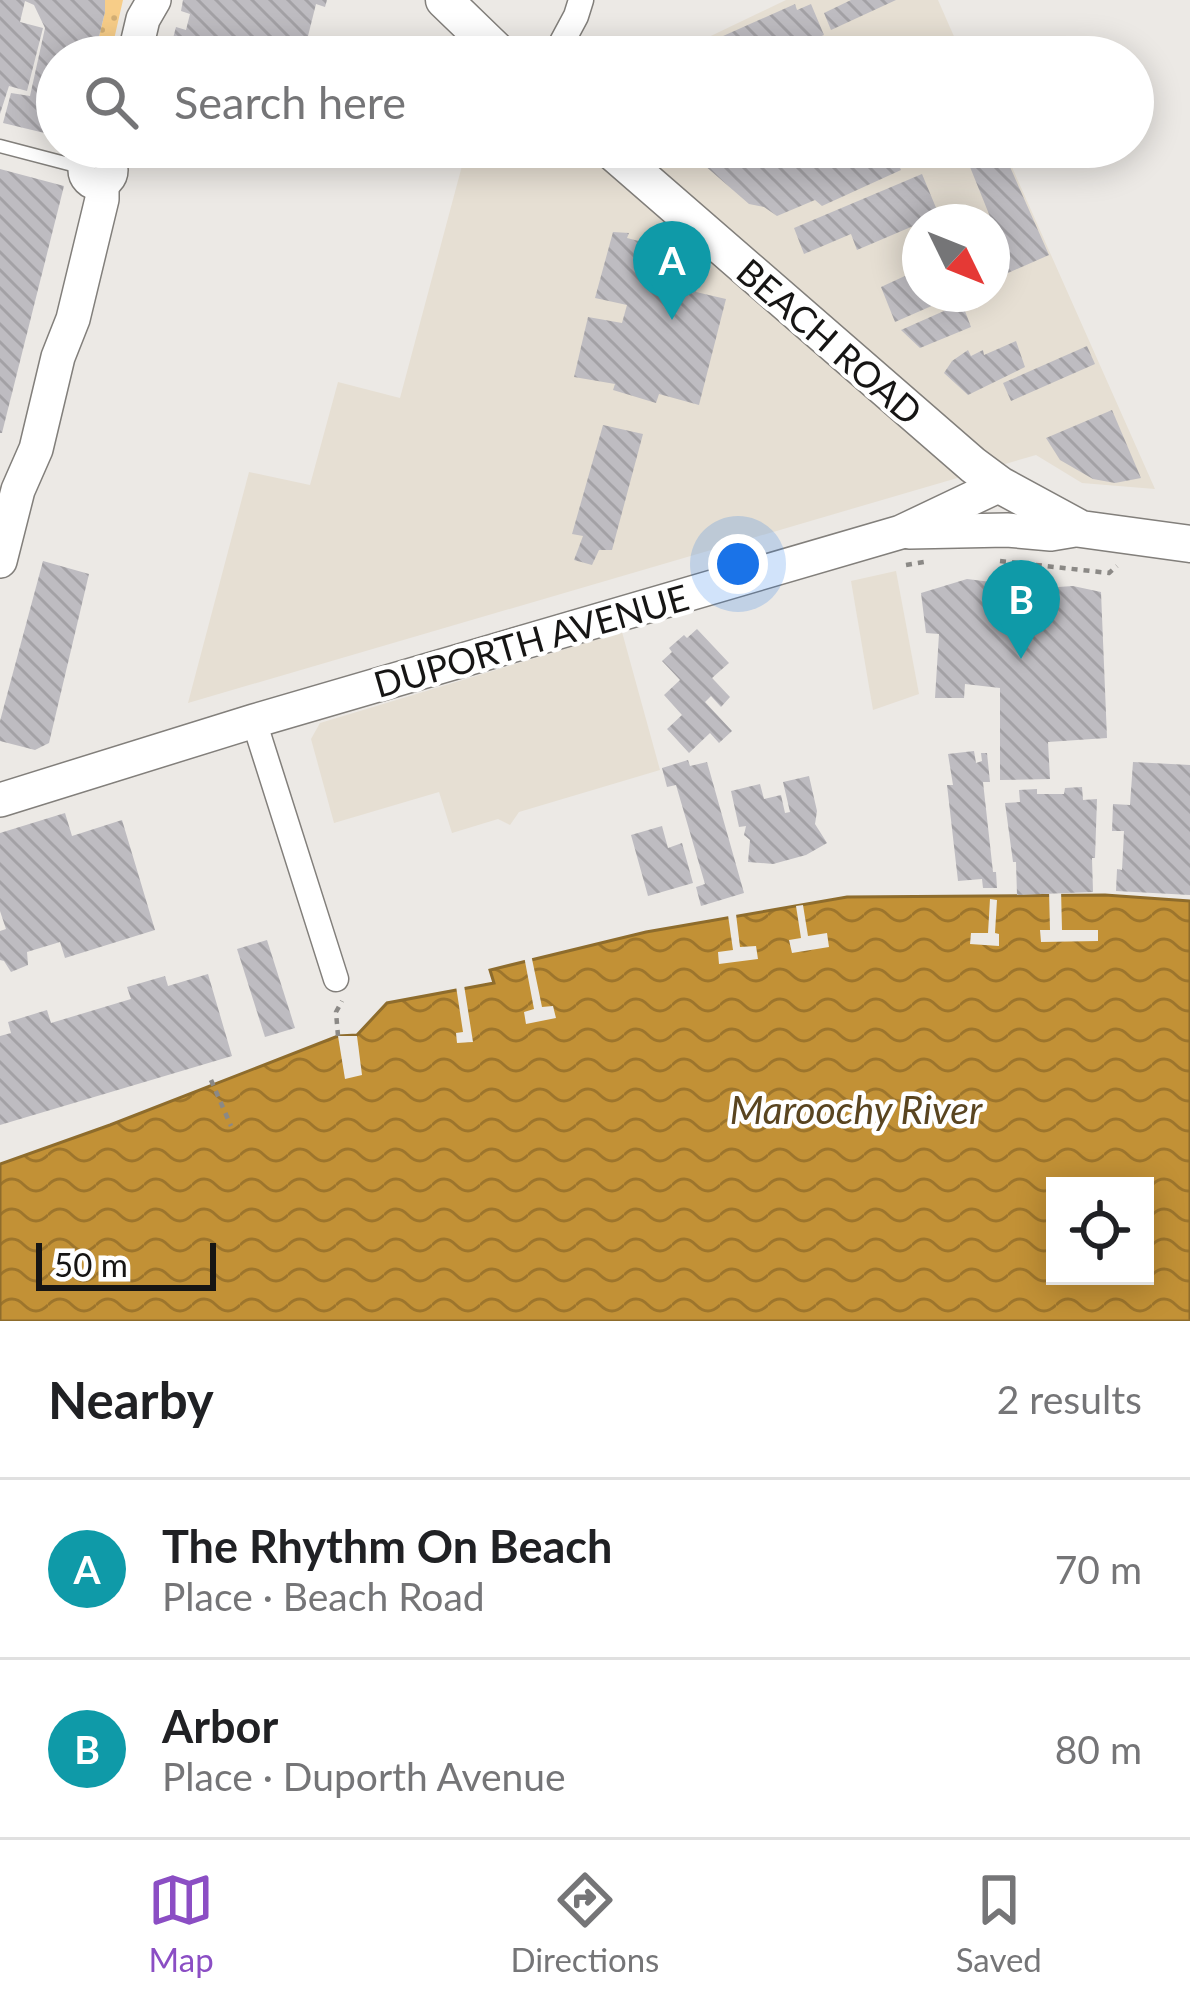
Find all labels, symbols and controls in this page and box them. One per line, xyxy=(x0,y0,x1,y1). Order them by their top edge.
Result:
search box xyxy=(36,36,1154,168)
icon: search xyxy=(78,69,144,135)
text: Search here xyxy=(174,75,406,129)
north arrow xyxy=(902,204,1010,312)
pin: A xyxy=(633,221,711,320)
street label: BEACH ROAD xyxy=(729,249,931,433)
your location xyxy=(708,534,768,594)
pin: B xyxy=(982,560,1060,659)
street label: DUPORTH AVENUE xyxy=(369,574,693,706)
water label: Maroochy River xyxy=(730,1086,983,1132)
map controls xyxy=(1046,1177,1154,1285)
button: locate xyxy=(1046,1177,1154,1285)
scale bar xyxy=(36,1237,216,1290)
text: 50 m xyxy=(54,1244,128,1284)
text: Nearby xyxy=(48,1369,214,1430)
text: 2 results xyxy=(997,1376,1142,1422)
text: The Rhythm On Beach xyxy=(162,1519,612,1573)
text: A xyxy=(73,1546,101,1592)
text: 70 m xyxy=(1055,1546,1142,1592)
text: Place · Beach Road xyxy=(162,1573,485,1619)
text: Arbor xyxy=(162,1699,278,1753)
text: B xyxy=(74,1726,100,1772)
text: 80 m xyxy=(1055,1726,1142,1772)
text: Place · Duporth Avenue xyxy=(162,1753,566,1799)
tab: Map xyxy=(148,1867,214,1979)
tab: Directions xyxy=(510,1867,659,1979)
tab: Saved xyxy=(956,1867,1042,1979)

